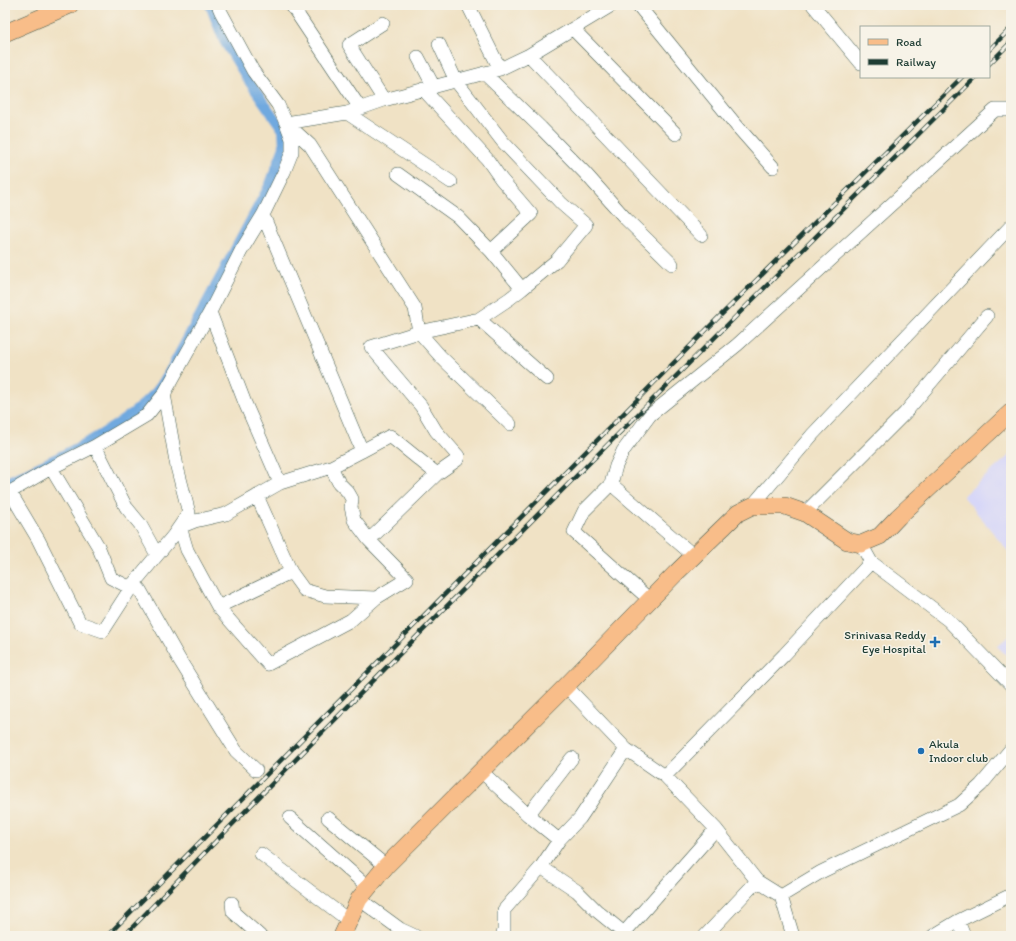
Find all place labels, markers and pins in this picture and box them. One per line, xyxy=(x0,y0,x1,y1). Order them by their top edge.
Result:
place label: Srinivasa Reddy Eye Hospital xyxy=(844,628,927,656)
marker: Srinivasa Reddy Eye Hospital xyxy=(929,636,941,648)
place label: Akula Indoor club xyxy=(929,737,988,765)
marker: Akula Indoor club xyxy=(916,746,926,756)

